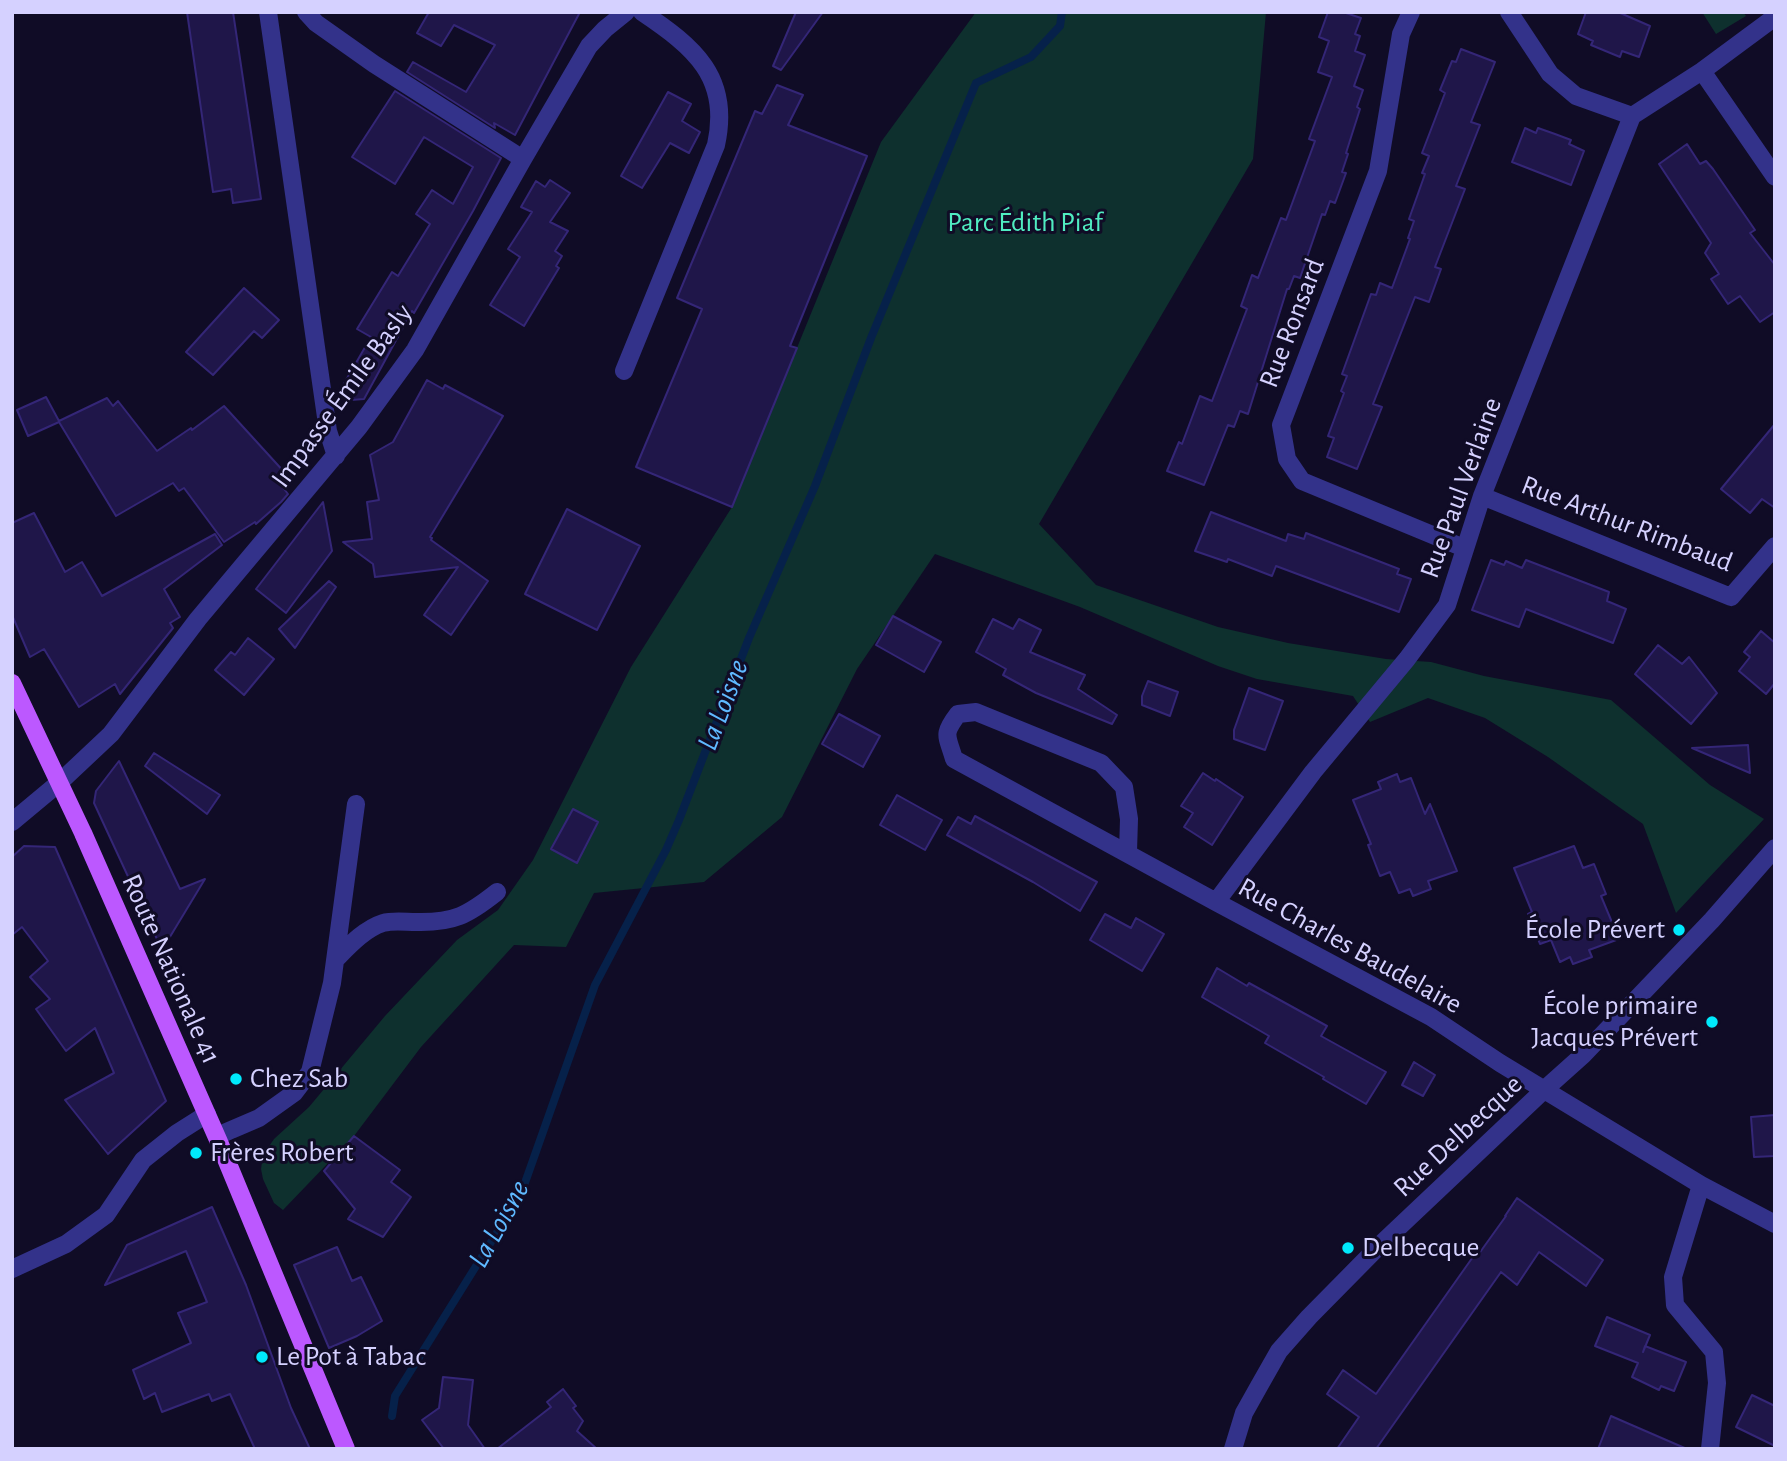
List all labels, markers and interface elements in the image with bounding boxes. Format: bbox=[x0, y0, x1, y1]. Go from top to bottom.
park label: Parc Édith Piaf bbox=[947, 206, 1103, 240]
street label: Rue Ronsard bbox=[1252, 254, 1332, 392]
street label: Impasse Émile Basly bbox=[264, 298, 420, 494]
street label: Rue Paul Verlaine bbox=[1413, 393, 1509, 583]
street label: Rue Arthur Rimbaud bbox=[1517, 468, 1737, 580]
water label: La Loisne bbox=[689, 654, 757, 756]
street label: Route Nationale 41 bbox=[114, 869, 228, 1069]
street label: Rue Charles Baudelaire bbox=[1232, 871, 1468, 1021]
place label: École Prévert bbox=[1525, 913, 1665, 947]
marker: École Prévert bbox=[1671, 922, 1687, 938]
place label: École primaire Jacques Prévert bbox=[1531, 989, 1698, 1055]
marker: École primaire Jacques Prévert bbox=[1704, 1014, 1720, 1030]
place label: Chez Sab bbox=[250, 1062, 348, 1096]
street label: Rue Delbecque bbox=[1387, 1068, 1529, 1204]
marker: Chez Sab bbox=[228, 1071, 244, 1087]
place label: Frères Robert bbox=[210, 1136, 353, 1170]
marker: Frères Robert bbox=[188, 1145, 204, 1161]
water label: La Loisne bbox=[460, 1174, 538, 1274]
place label: Delbecque bbox=[1362, 1231, 1479, 1265]
marker: Delbecque bbox=[1340, 1240, 1356, 1256]
place label: Le Pot à Tabac bbox=[276, 1340, 426, 1374]
marker: Le Pot à Tabac bbox=[254, 1349, 270, 1365]

